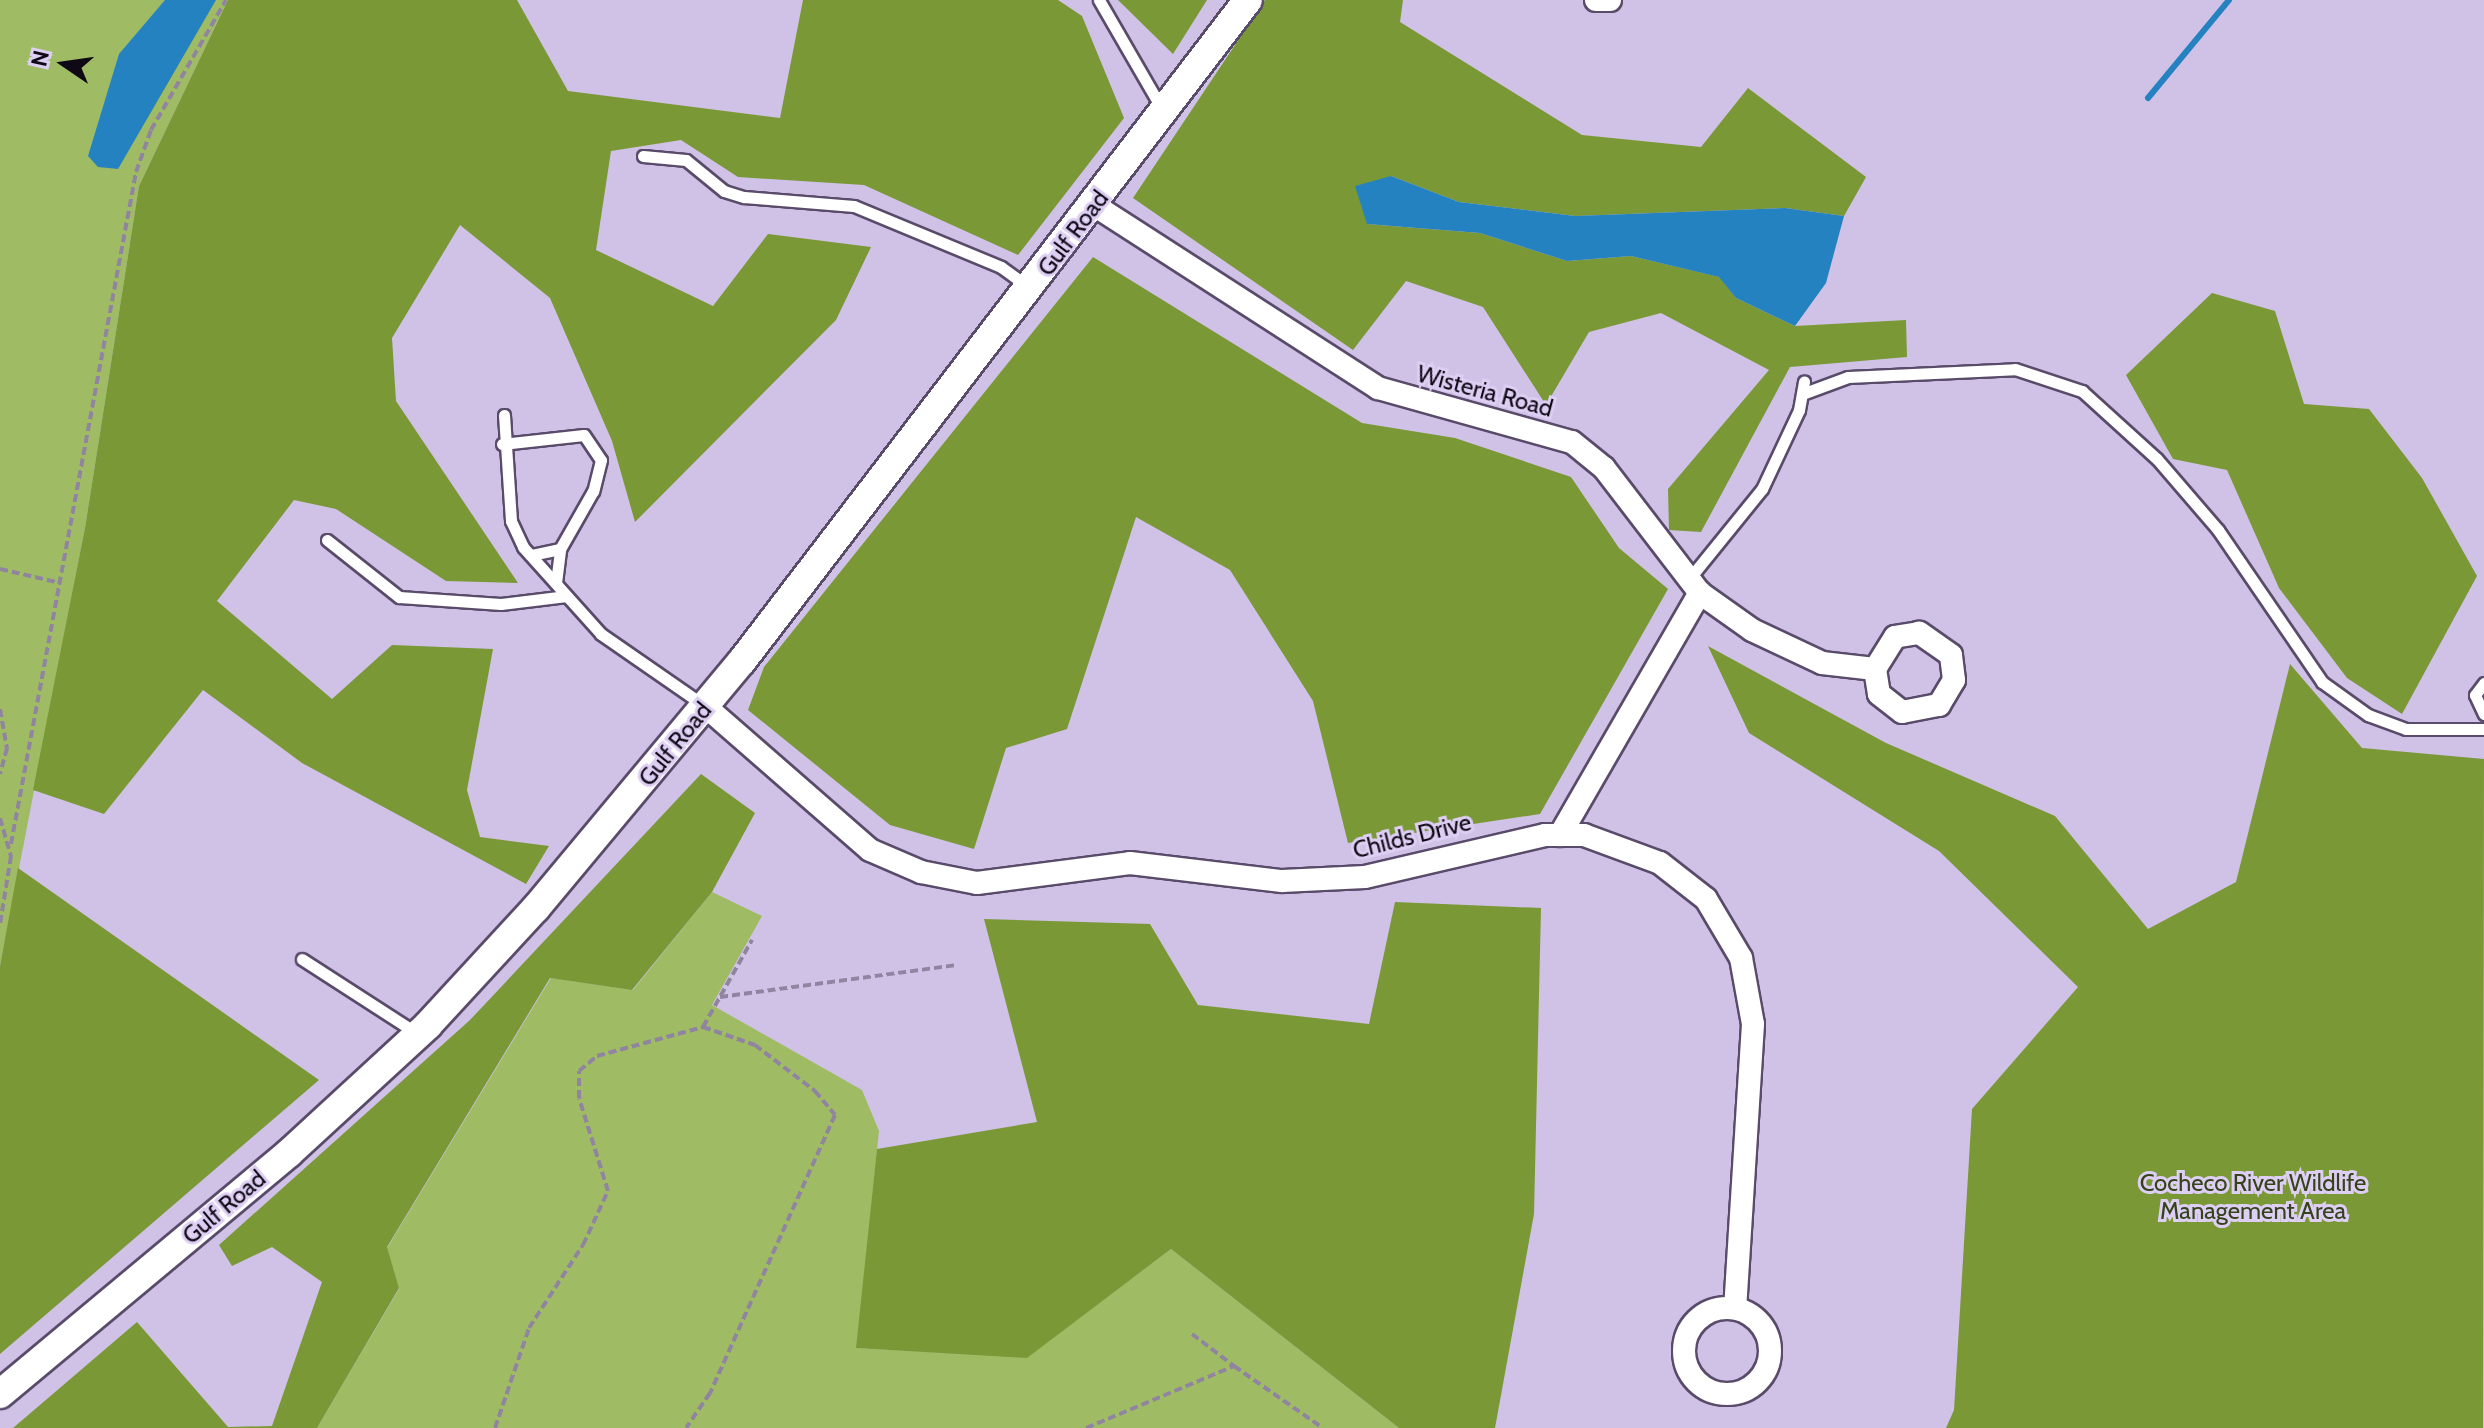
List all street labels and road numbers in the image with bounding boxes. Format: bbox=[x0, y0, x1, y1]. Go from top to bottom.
street label: Gulf Road bbox=[1032, 185, 1114, 281]
street label: Wisteria Road bbox=[1414, 359, 1556, 423]
street label: Gulf Road bbox=[632, 696, 718, 792]
street label: Childs Drive bbox=[1350, 807, 1474, 865]
street label: Gulf Road bbox=[177, 1164, 271, 1250]

